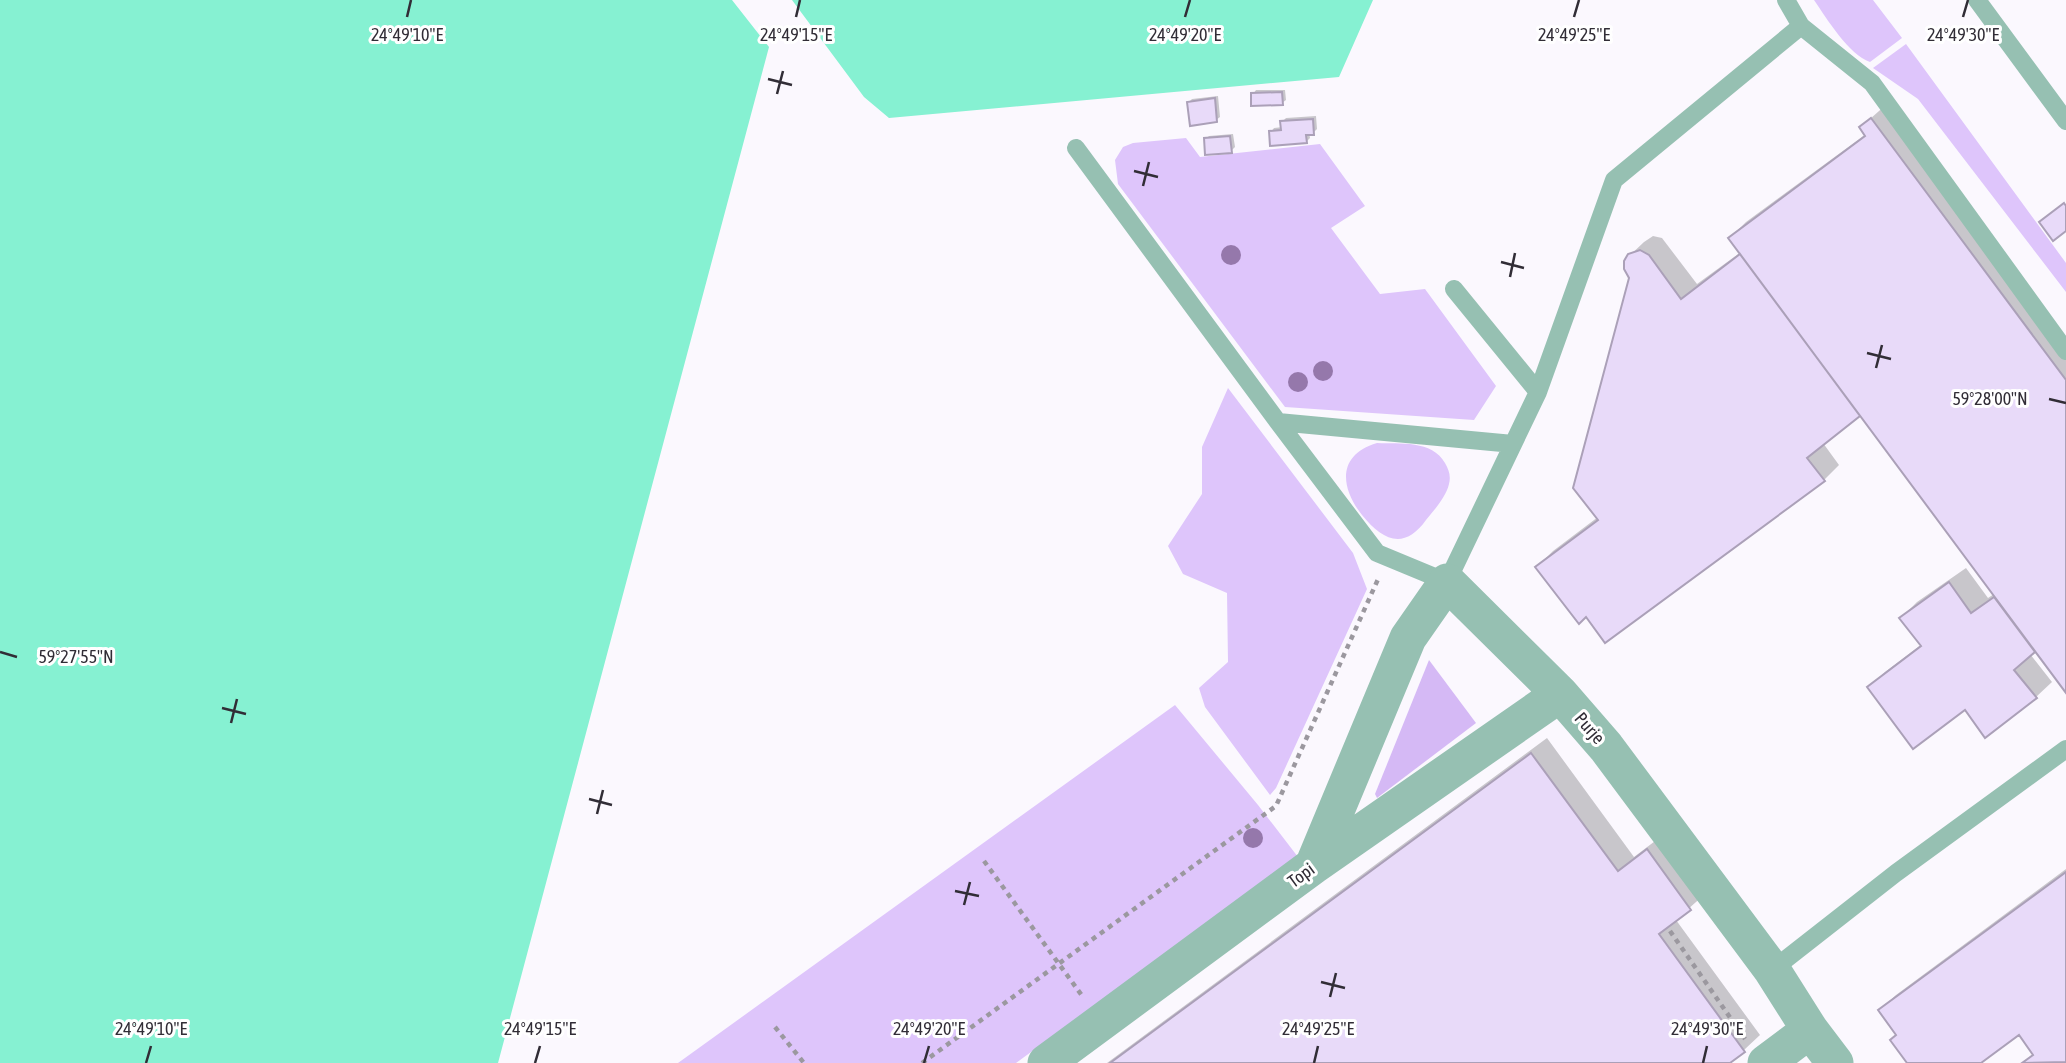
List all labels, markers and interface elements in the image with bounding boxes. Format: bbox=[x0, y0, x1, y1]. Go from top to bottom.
text: 24°49'10"E bbox=[371, 24, 443, 45]
text: 24°49'15"E bbox=[760, 24, 832, 45]
text: 24°49'20"E bbox=[1149, 24, 1221, 45]
text: 24°49'25"E bbox=[1538, 24, 1610, 45]
text: 24°49'30"E bbox=[1927, 24, 1999, 45]
text: 59°28'00"N bbox=[1952, 388, 2028, 409]
text: 59°27'55"N bbox=[38, 646, 114, 667]
street label: Purje bbox=[1571, 708, 1609, 748]
street label: Topi bbox=[1284, 858, 1318, 892]
text: 24°49'10"E bbox=[115, 1018, 187, 1039]
text: 24°49'15"E bbox=[504, 1018, 576, 1039]
text: 24°49'20"E bbox=[893, 1018, 965, 1039]
text: 24°49'25"E bbox=[1282, 1018, 1354, 1039]
text: 24°49'30"E bbox=[1671, 1018, 1743, 1039]

